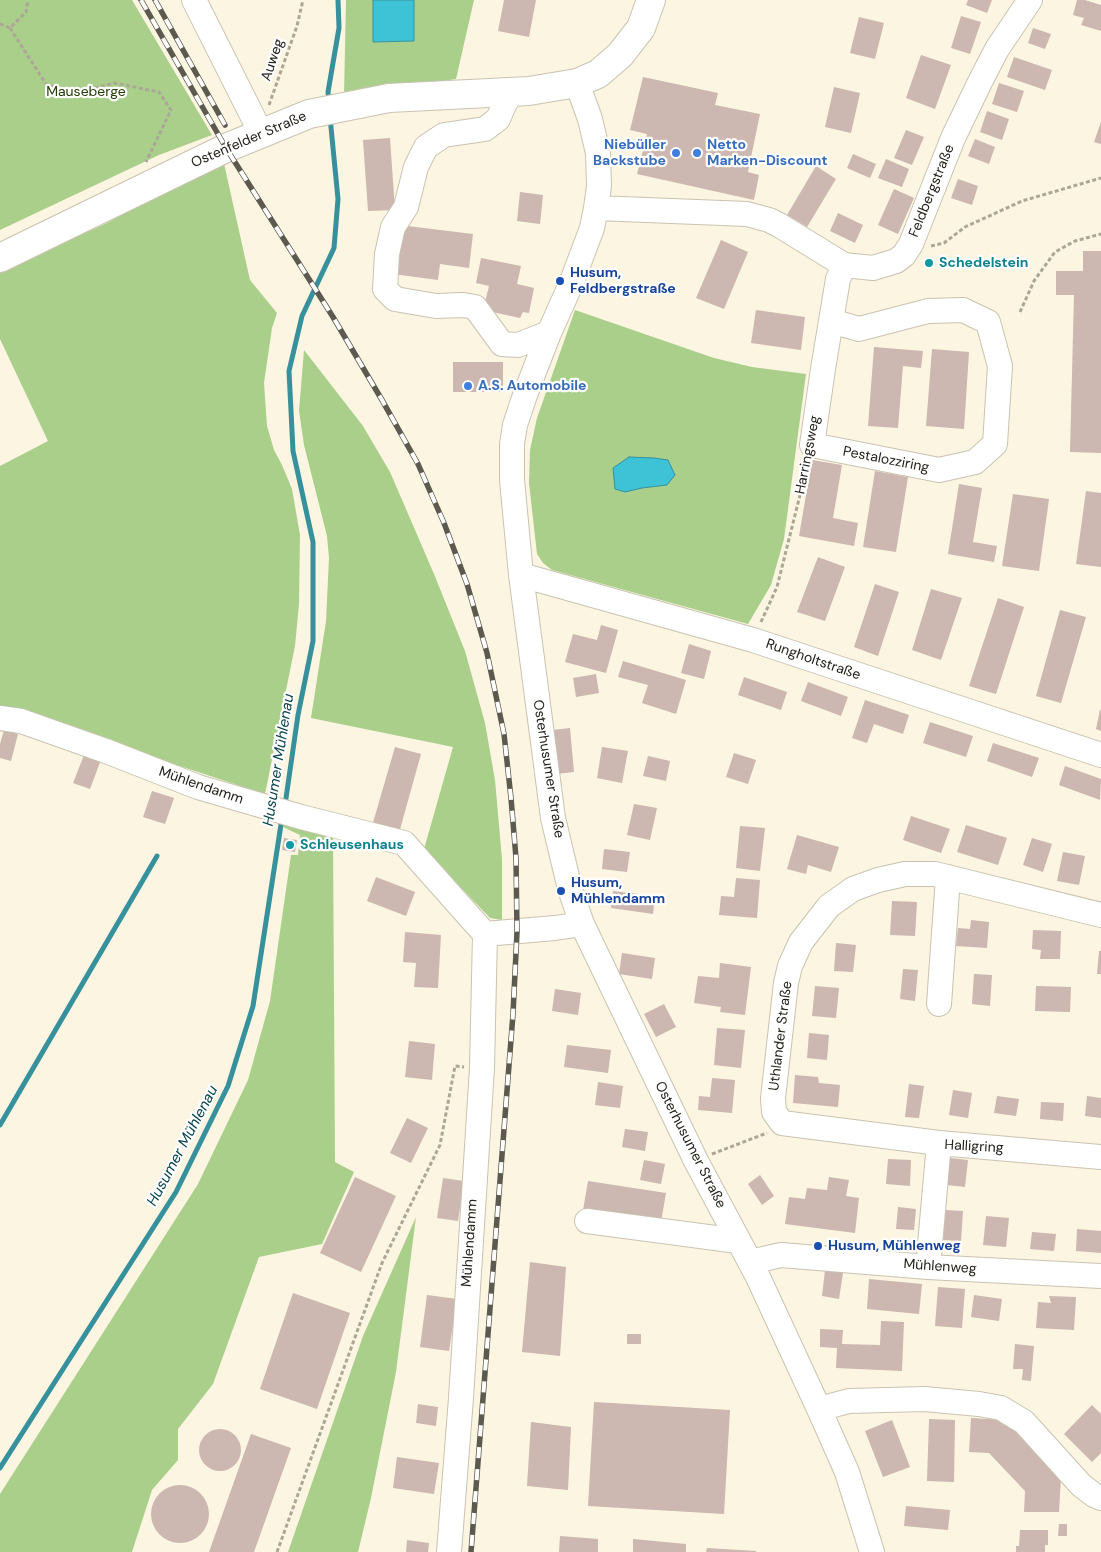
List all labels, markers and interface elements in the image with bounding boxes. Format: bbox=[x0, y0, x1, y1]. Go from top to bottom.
street label: Auweg bbox=[258, 37, 288, 83]
park label: Mauseberge bbox=[46, 84, 126, 100]
street label: Ostenfelder Straße bbox=[189, 108, 309, 172]
place label: Niebüller Backstube bbox=[593, 137, 666, 170]
place label: Netto Marken-Discount bbox=[707, 137, 828, 170]
street label: Feldbergstraße bbox=[906, 142, 958, 240]
marker: Niebüller Backstube bbox=[670, 147, 682, 159]
marker: Netto Marken-Discount bbox=[691, 147, 703, 159]
place label: Schedelstein bbox=[939, 255, 1028, 271]
marker: Schedelstein bbox=[923, 257, 935, 269]
place label: Husum, Feldbergstraße bbox=[570, 265, 676, 298]
marker: Husum, Feldbergstraße bbox=[554, 275, 566, 287]
place label: A.S. Automobile bbox=[478, 378, 586, 394]
marker: A.S. Automobile bbox=[462, 380, 474, 392]
street label: Harringsweg bbox=[792, 414, 824, 496]
street label: Pestalozziring bbox=[841, 443, 931, 477]
street label: Rungholtstraße bbox=[763, 636, 863, 684]
water label: Husumer Mühlenau bbox=[260, 692, 298, 828]
street label: Osterhusumer Straße bbox=[529, 699, 567, 839]
street label: Mühlendamm bbox=[157, 764, 245, 808]
place label: Schleusenhaus bbox=[300, 837, 404, 853]
marker: Schleusenhaus bbox=[284, 839, 296, 851]
place label: Husum, Mühlendamm bbox=[571, 875, 665, 908]
marker: Husum, Mühlendamm bbox=[555, 885, 567, 897]
street label: Uthlander Straße bbox=[766, 980, 796, 1092]
street label: Osterhusumer Straße bbox=[651, 1079, 729, 1211]
water label: Husumer Mühlenau bbox=[144, 1083, 222, 1209]
street label: Halligring bbox=[944, 1137, 1004, 1157]
street label: Mühlendamm bbox=[459, 1198, 481, 1288]
place label: Husum, Mühlenweg bbox=[828, 1238, 961, 1254]
marker: Husum, Mühlenweg bbox=[812, 1240, 824, 1252]
street label: Mühlenweg bbox=[903, 1256, 977, 1278]

